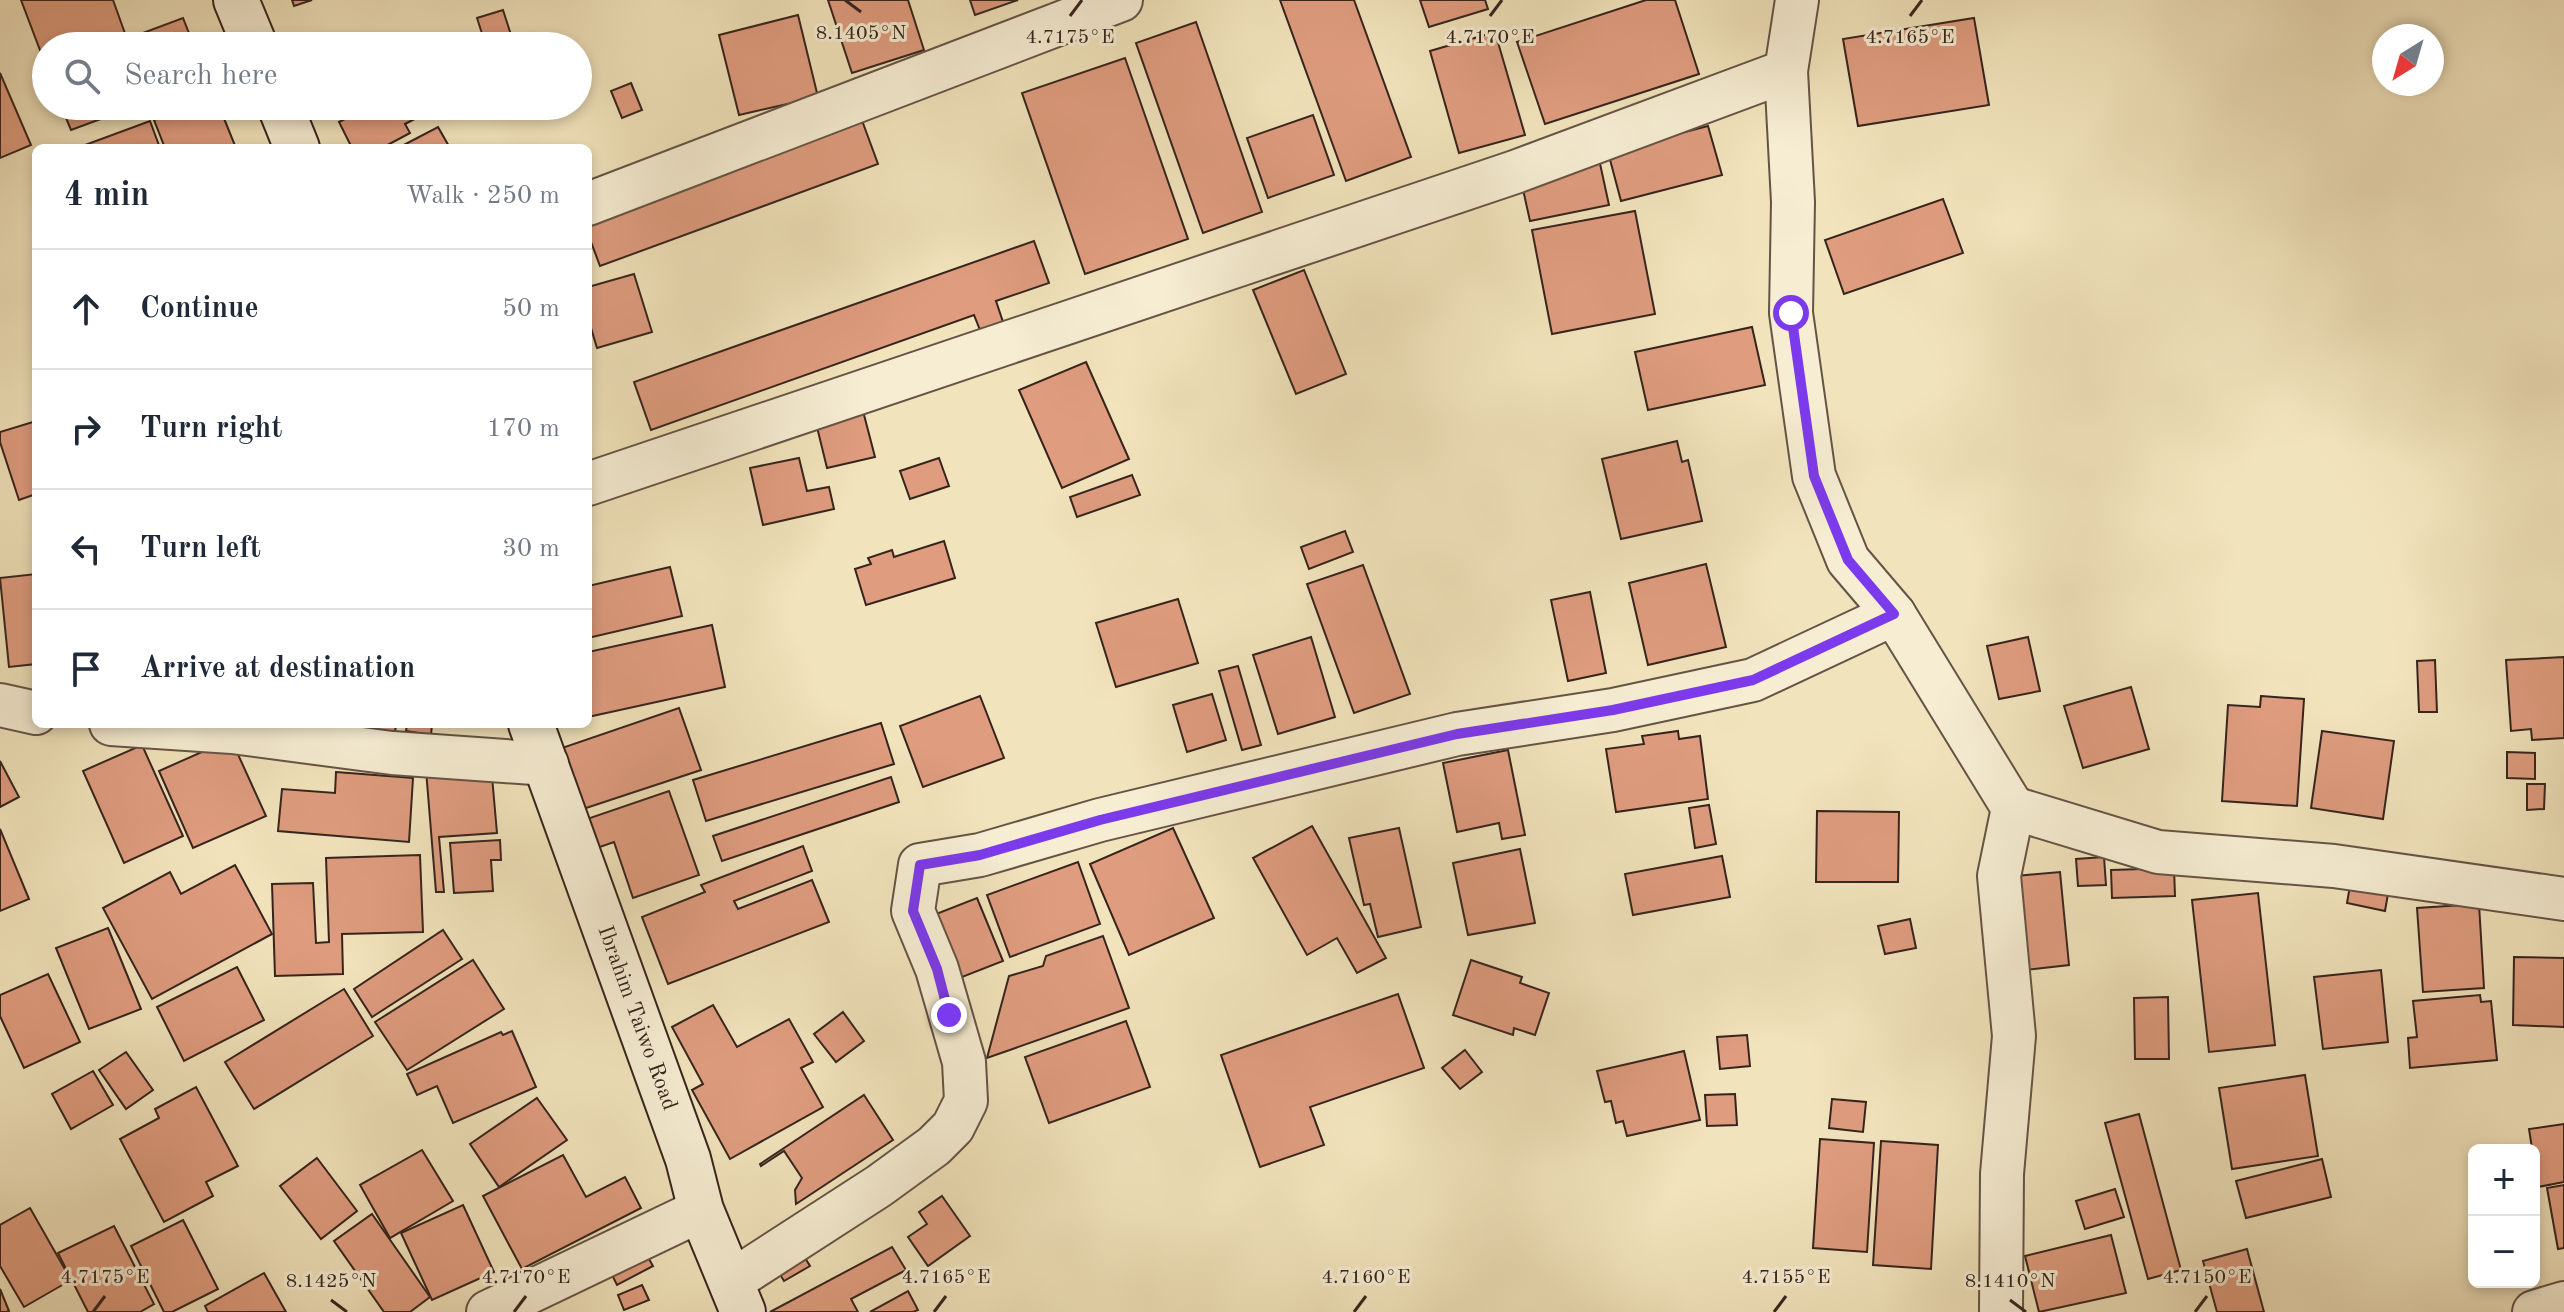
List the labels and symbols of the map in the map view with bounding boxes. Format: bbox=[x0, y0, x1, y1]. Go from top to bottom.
text: 8.1405°N bbox=[816, 24, 906, 44]
north arrow bbox=[2372, 24, 2444, 96]
text: 4.7175°E bbox=[1026, 28, 1115, 48]
text: 4.7170°E bbox=[1446, 28, 1535, 48]
text: 4.7165°E bbox=[1866, 28, 1955, 48]
route start bbox=[1773, 295, 1809, 331]
street label: Ibrahim Taiwo Road bbox=[593, 923, 681, 1113]
route end bbox=[931, 997, 967, 1033]
text: 4.7175°E bbox=[61, 1268, 150, 1288]
text: 4.7170°E bbox=[482, 1268, 571, 1288]
text: 4.7165°E bbox=[902, 1268, 991, 1288]
text: 4.7160°E bbox=[1322, 1268, 1411, 1288]
text: 4.7155°E bbox=[1742, 1268, 1831, 1288]
text: 4.7150°E bbox=[2163, 1268, 2252, 1288]
text: 8.1425°N bbox=[286, 1272, 376, 1292]
text: 8.1410°N bbox=[1965, 1272, 2055, 1292]

